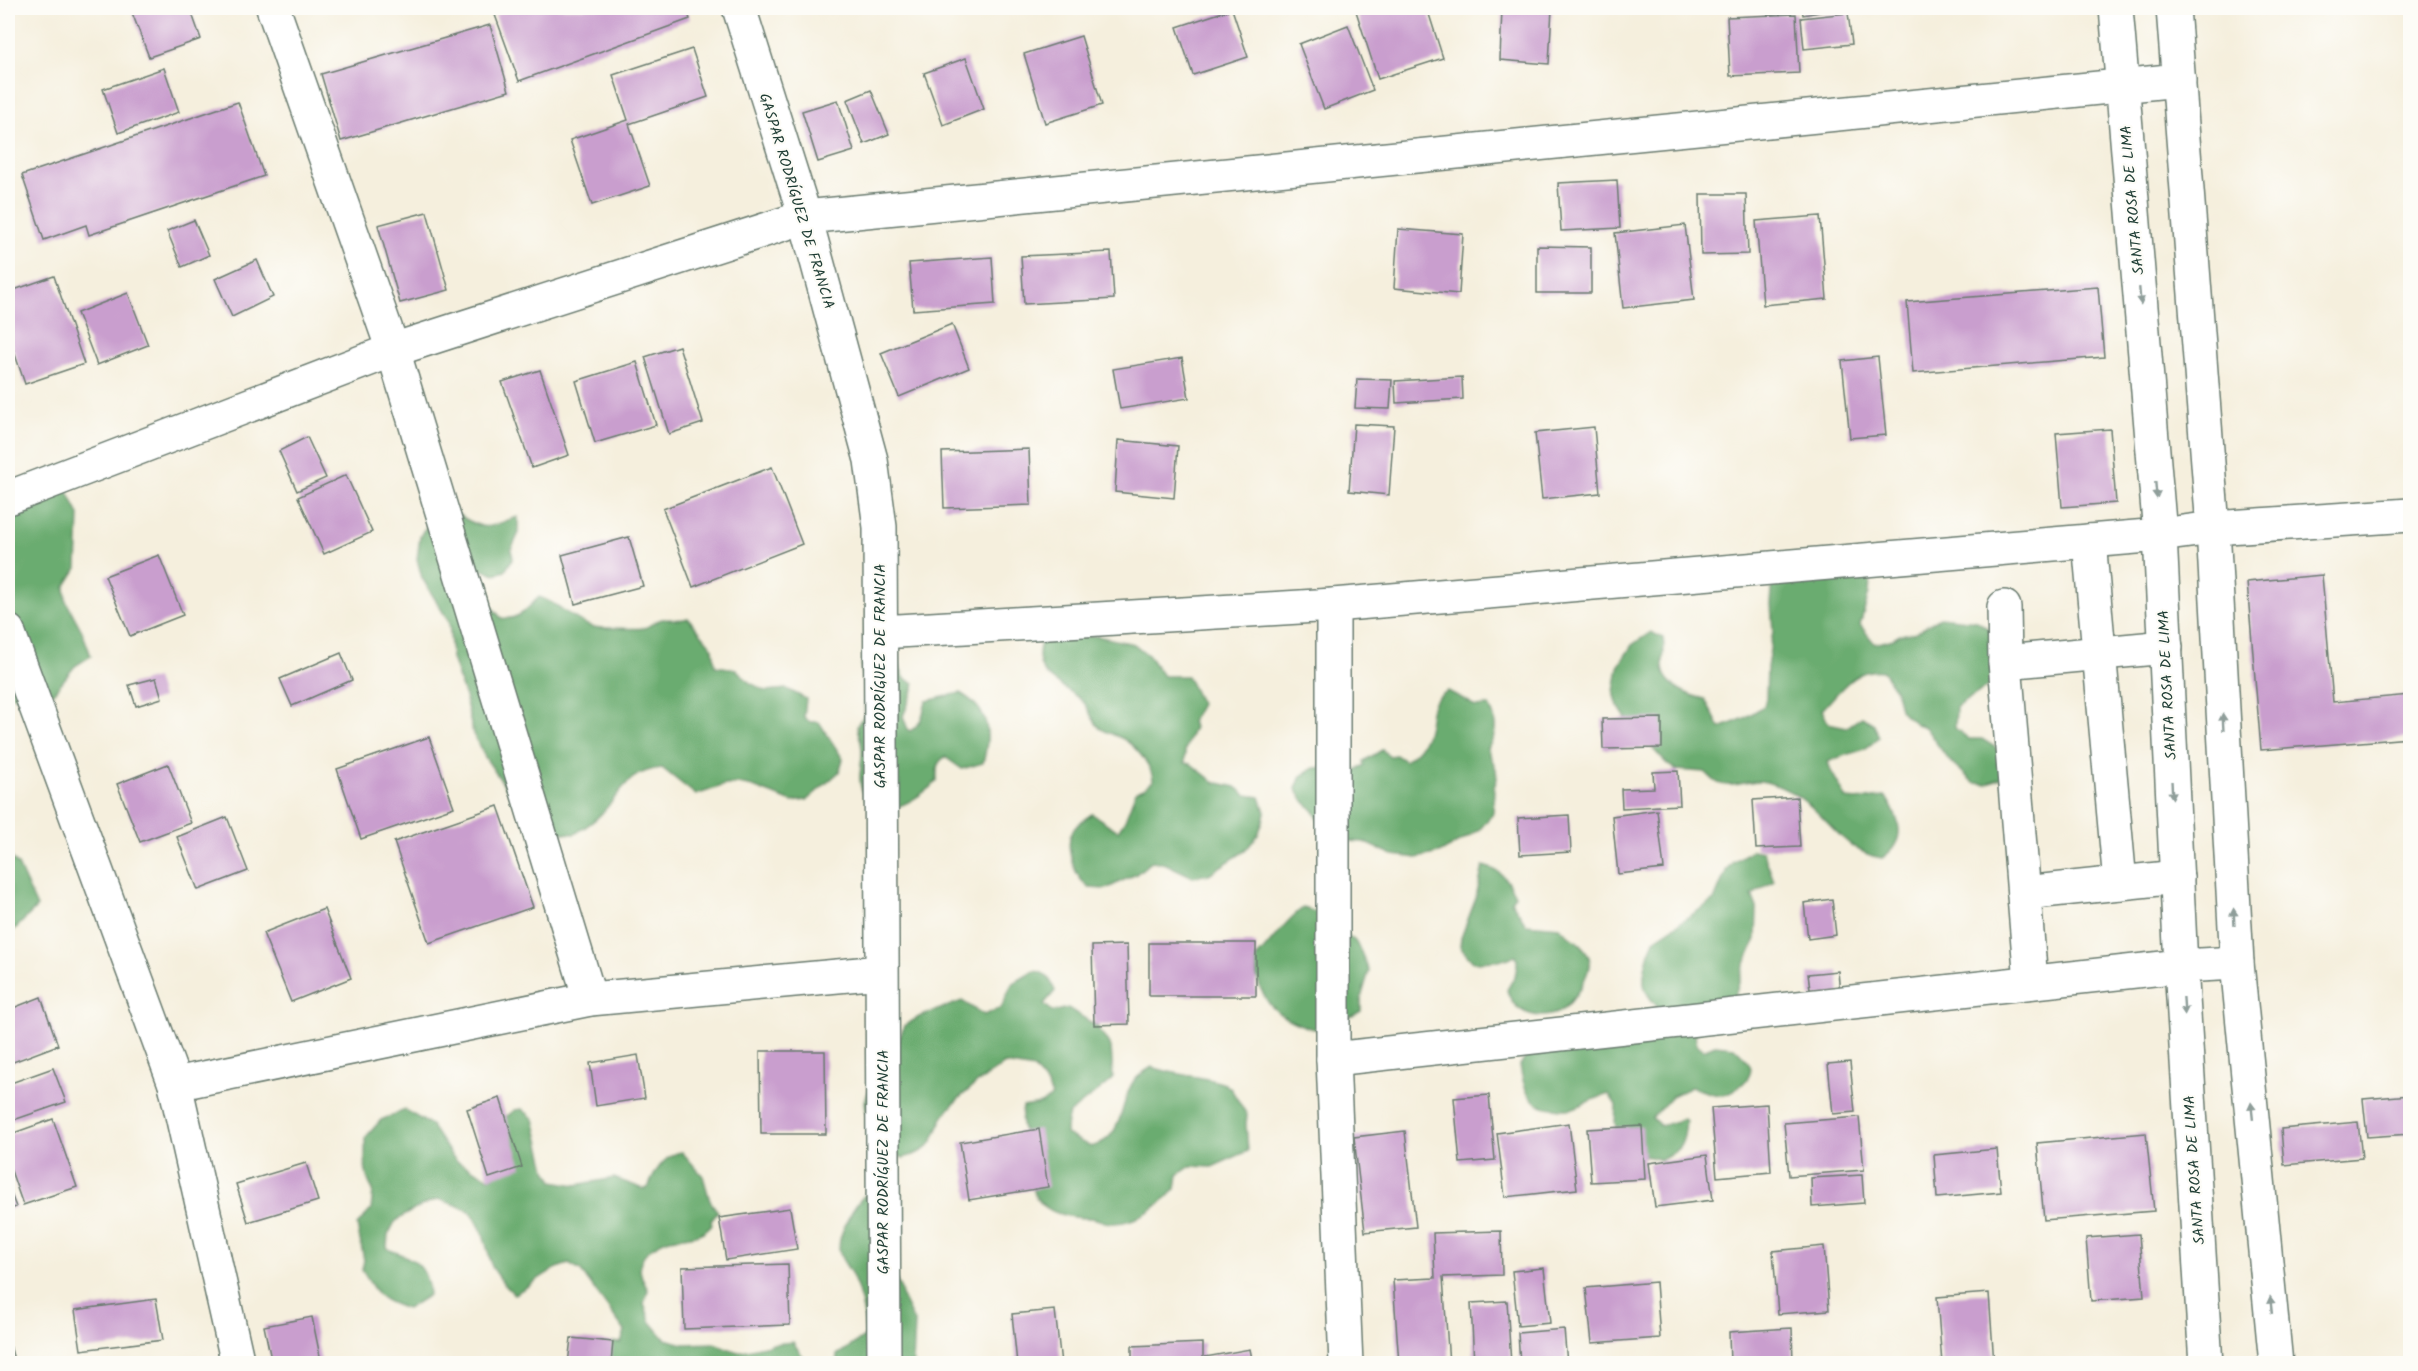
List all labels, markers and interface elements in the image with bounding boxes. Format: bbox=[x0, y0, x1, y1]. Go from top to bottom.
street label: GASPAR RODRÍGUEZ DE FRANCIA bbox=[752, 90, 840, 312]
street label: SANTA ROSA DE LIMA bbox=[2115, 124, 2151, 276]
one-way arrow bbox=[2135, 287, 2145, 306]
one-way arrow bbox=[2151, 481, 2161, 500]
street label: GASPAR RODRÍGUEZ DE FRANCIA bbox=[869, 564, 893, 788]
street label: SANTA ROSA DE LIMA bbox=[2152, 610, 2184, 760]
one-way arrow bbox=[2219, 713, 2228, 732]
one-way arrow bbox=[2168, 780, 2177, 799]
one-way arrow bbox=[2230, 908, 2239, 927]
one-way arrow bbox=[2179, 996, 2188, 1015]
street label: GASPAR RODRÍGUEZ DE FRANCIA bbox=[872, 1050, 896, 1274]
street label: SANTA ROSA DE LIMA bbox=[2178, 1094, 2212, 1245]
one-way arrow bbox=[2247, 1102, 2256, 1121]
one-way arrow bbox=[2266, 1296, 2276, 1315]

